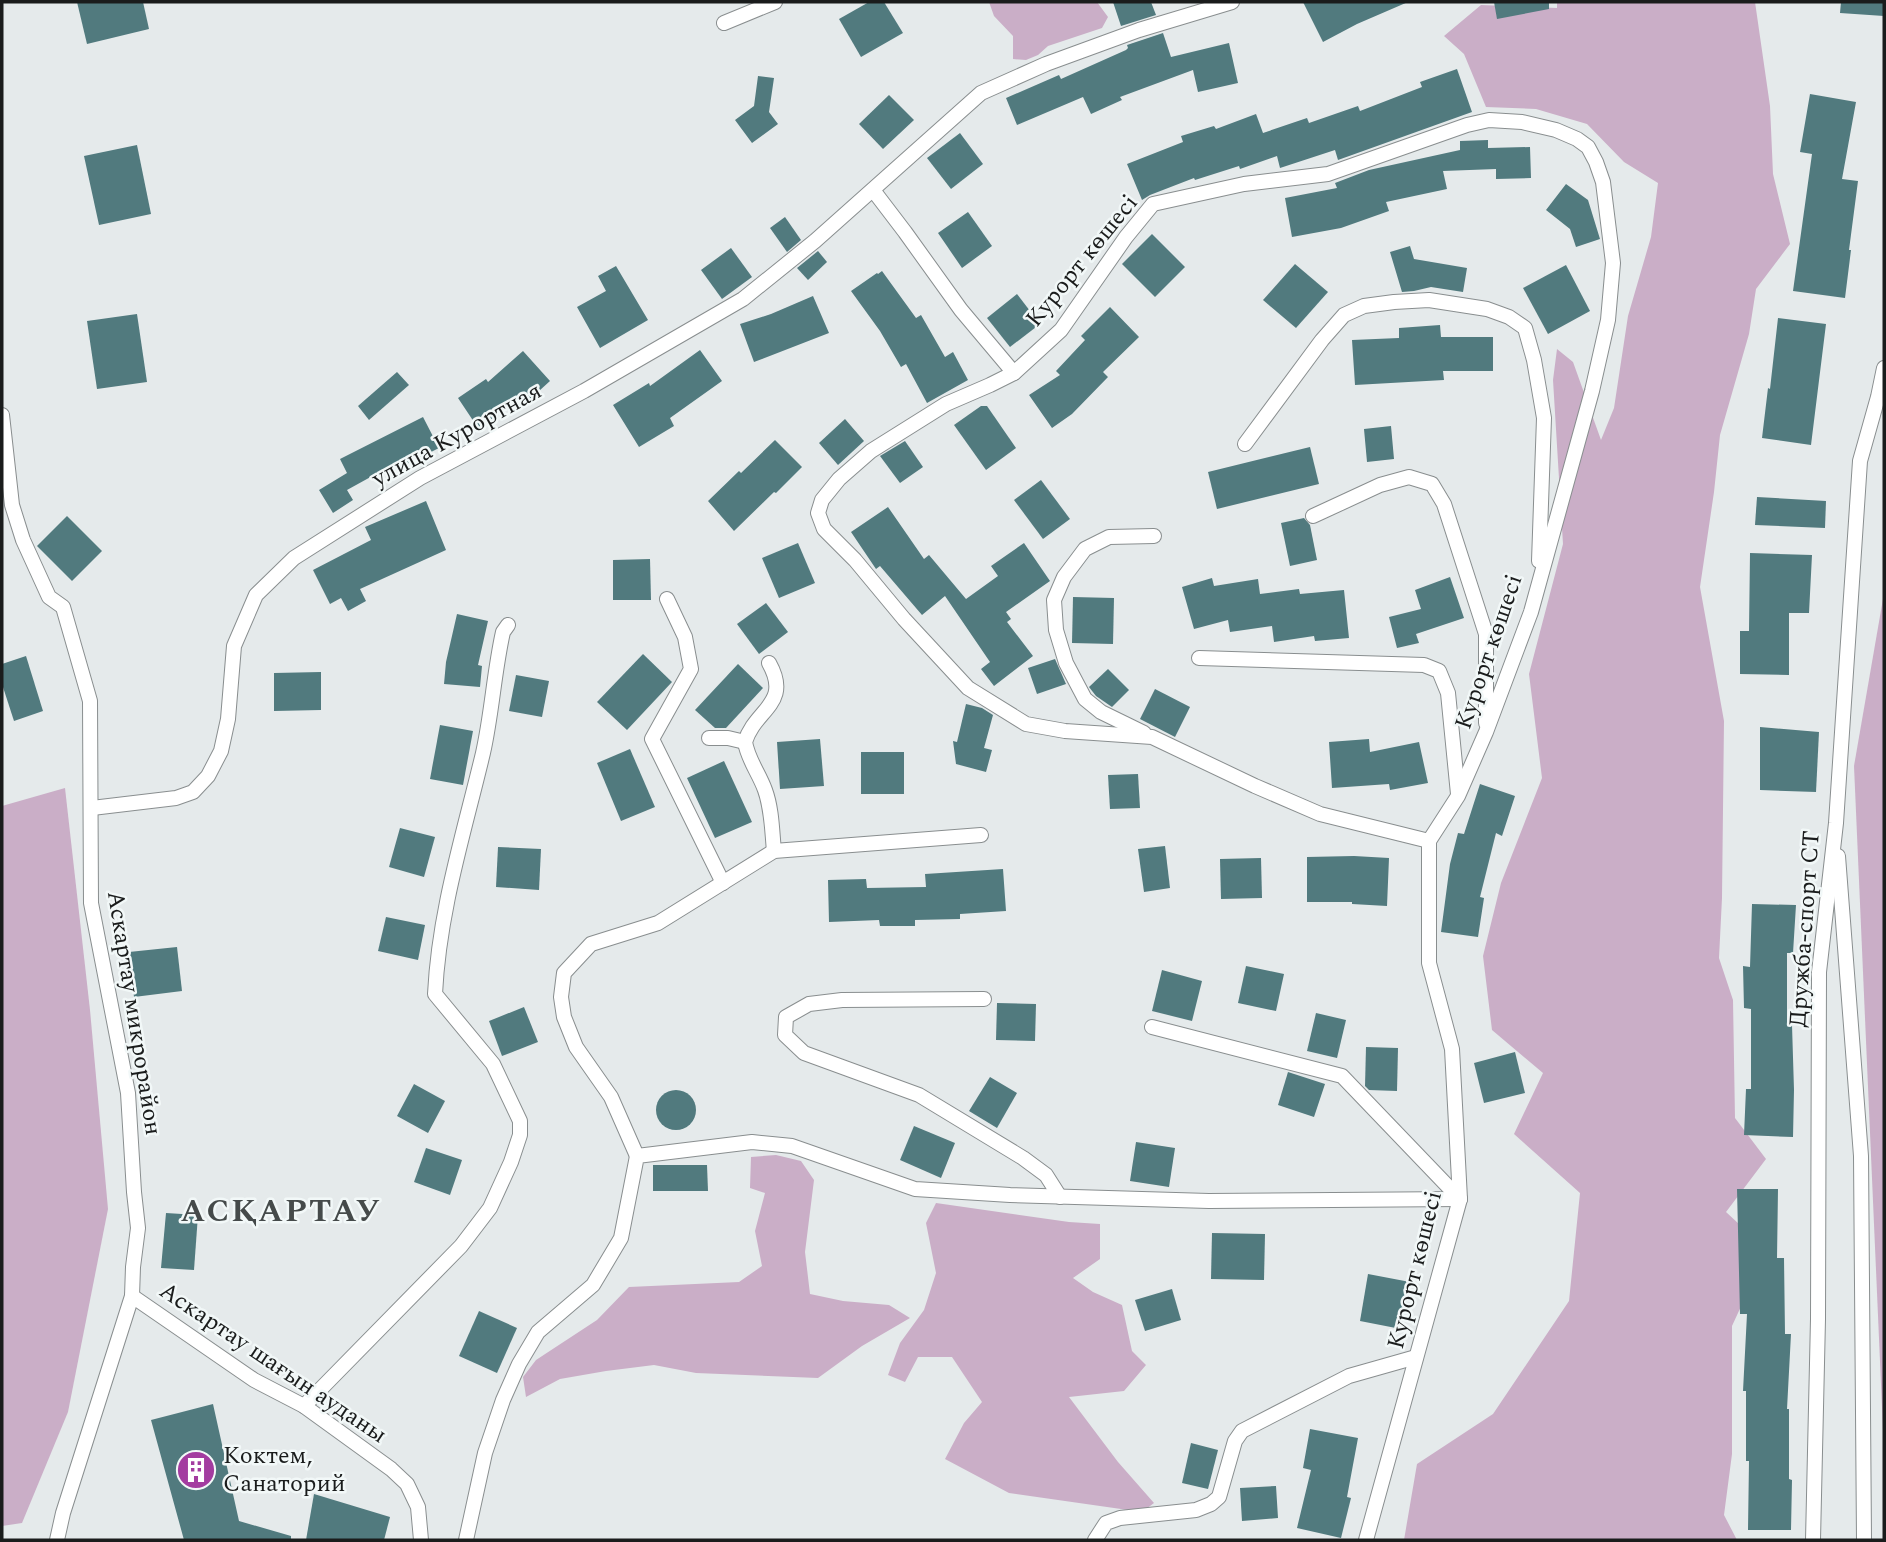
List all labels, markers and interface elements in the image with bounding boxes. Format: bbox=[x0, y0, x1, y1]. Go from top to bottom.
street label: Курорт көшесі bbox=[1017, 187, 1147, 335]
street label: улица Курортная bbox=[364, 373, 549, 497]
street label: Курорт көшесі bbox=[1446, 570, 1532, 734]
street label: Дружба-спорт СТ bbox=[1780, 829, 1830, 1029]
street label: Аскартау микрорайон bbox=[97, 888, 171, 1138]
district label: АСҚАРТАУ bbox=[181, 1187, 381, 1236]
street label: Курорт көшесі bbox=[1378, 1187, 1452, 1353]
street label: Аскартау шағын ауданы bbox=[152, 1273, 394, 1453]
place label: Коктем, Санаторий bbox=[223, 1438, 345, 1502]
building icon: Коктем, Санаторий bbox=[175, 1449, 217, 1491]

